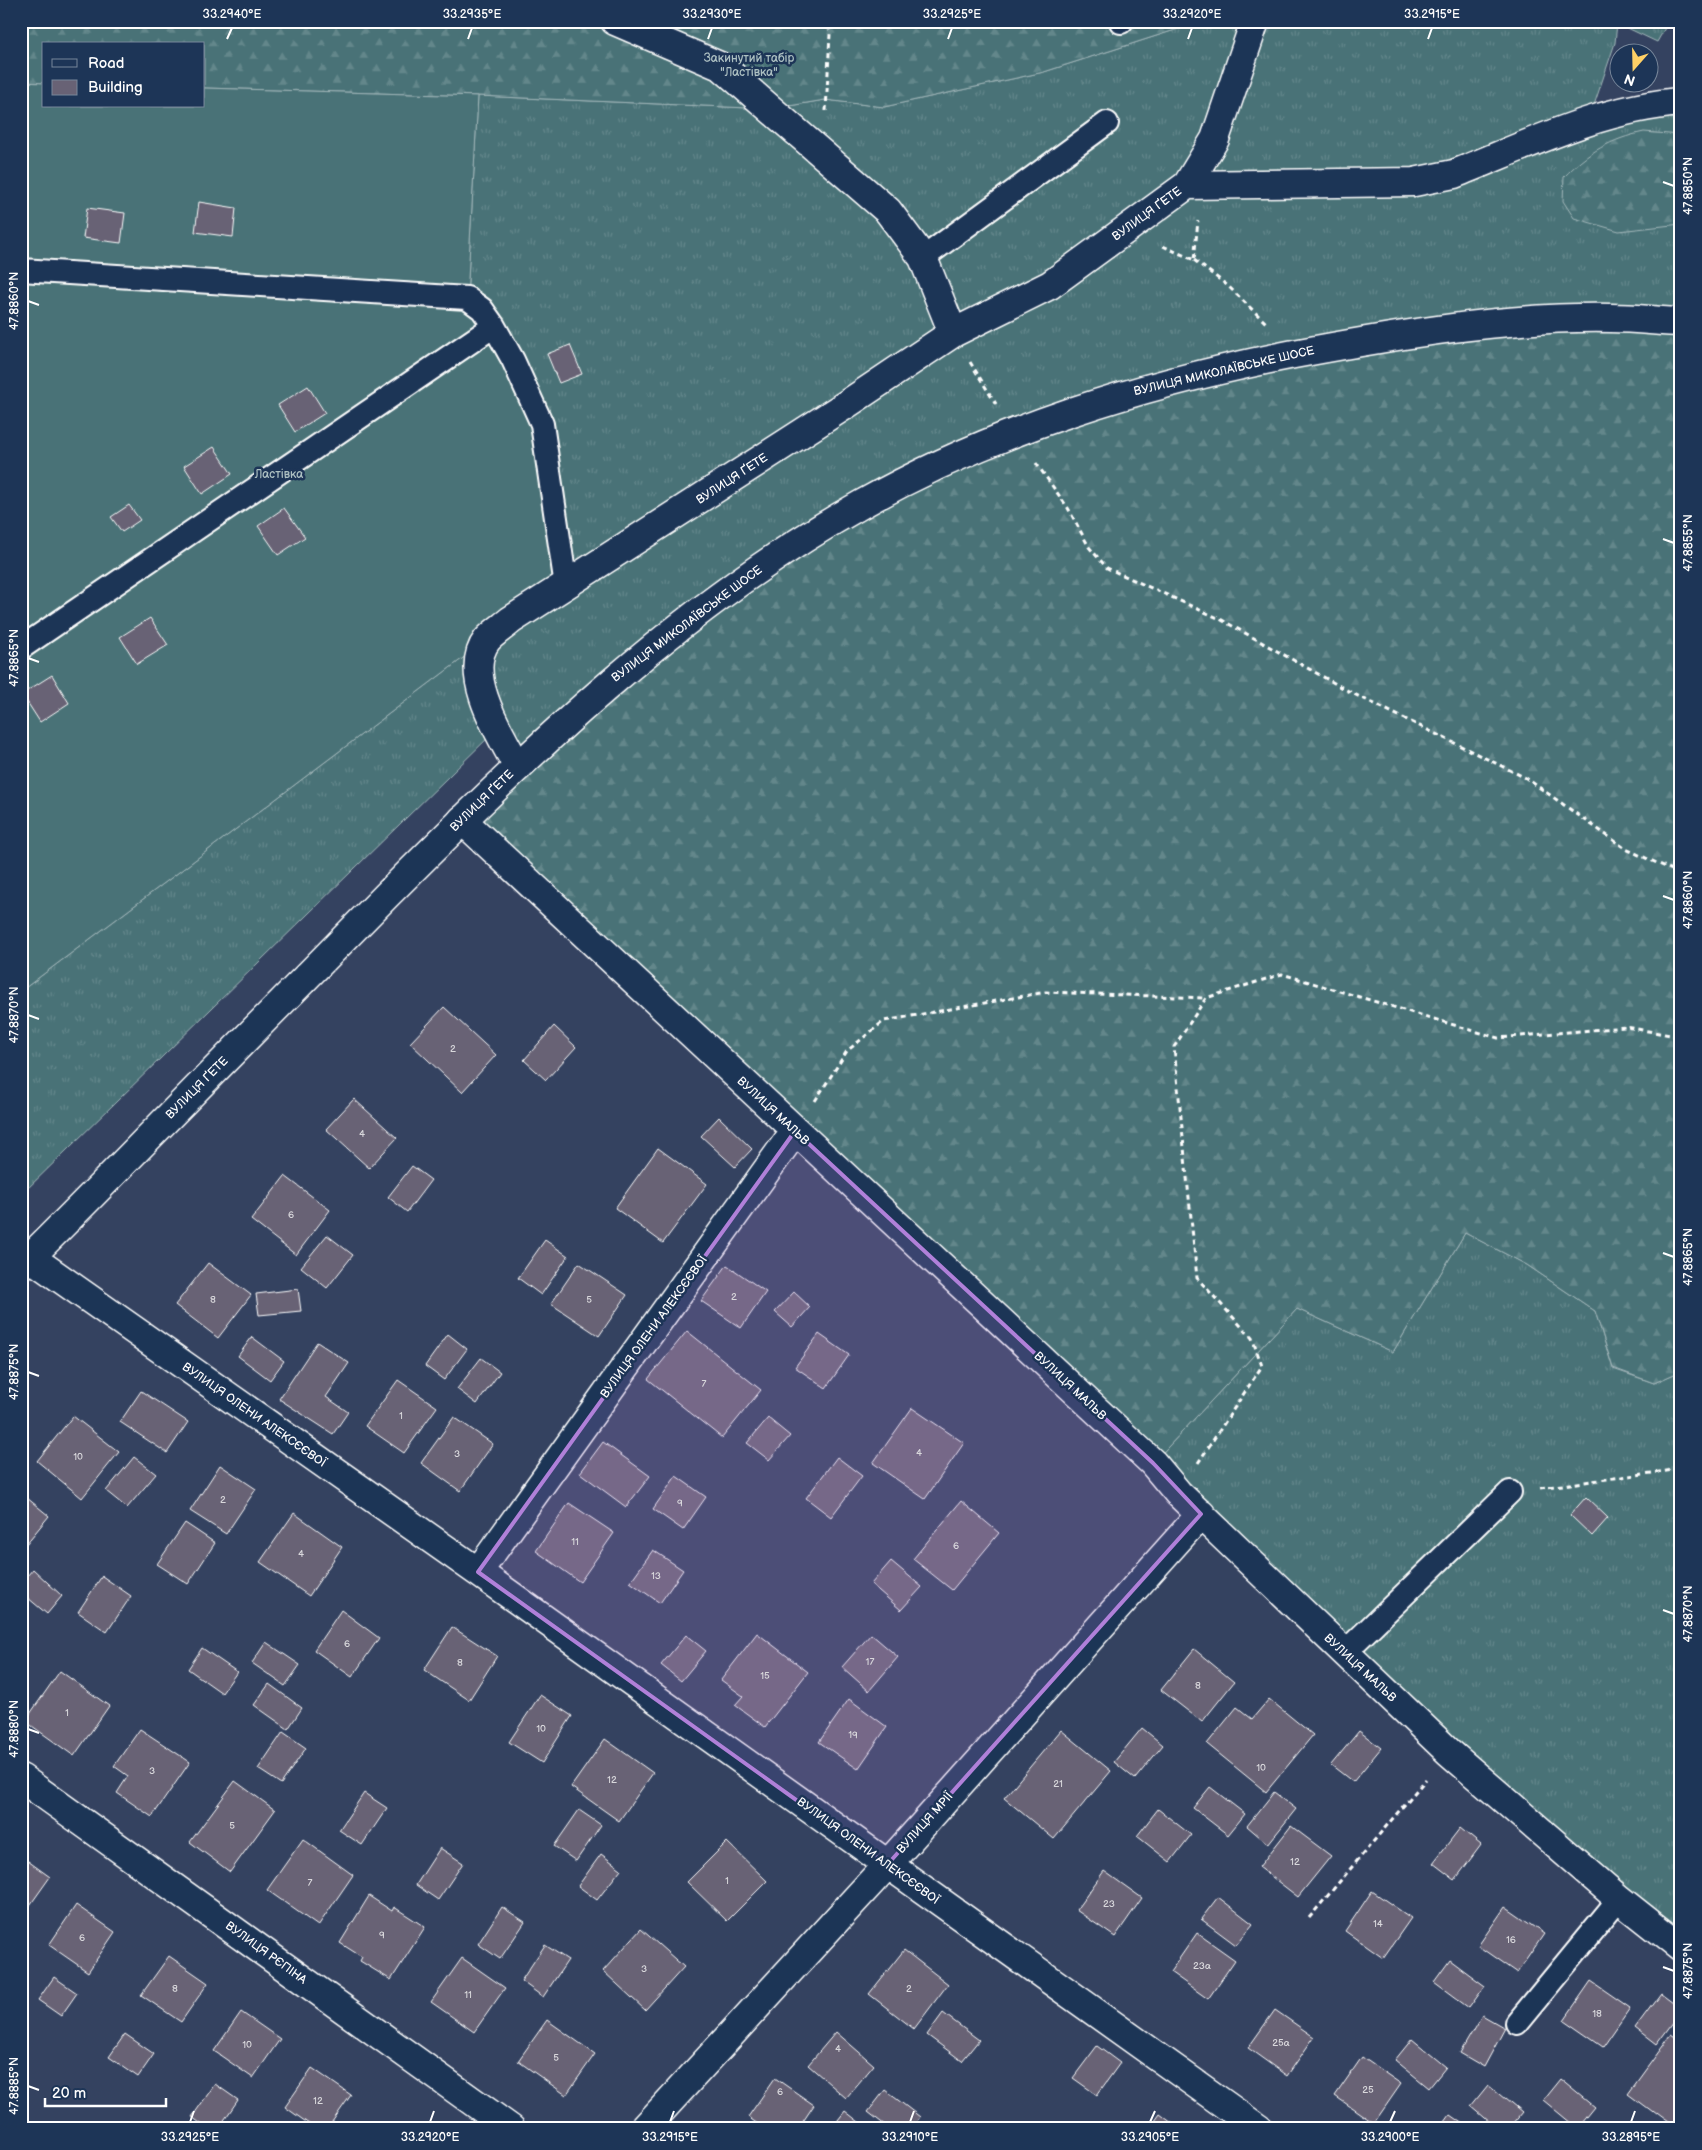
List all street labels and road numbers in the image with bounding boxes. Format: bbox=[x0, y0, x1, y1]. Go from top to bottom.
street label: ВУЛИЦЯ ҐЕТЕ bbox=[1109, 184, 1185, 244]
street label: ВУЛИЦЯ МИКОЛАЇВСЬКЕ ШОСЕ bbox=[1132, 342, 1316, 399]
street label: ВУЛИЦЯ ҐЕТЕ bbox=[693, 450, 771, 508]
street label: ВУЛИЦЯ МИКОЛАЇВСЬКЕ ШОСЕ bbox=[608, 562, 765, 686]
street label: ВУЛИЦЯ ҐЕТЕ bbox=[447, 767, 517, 835]
street label: ВУЛИЦЯ ҐЕТЕ bbox=[163, 1053, 232, 1122]
street label: ВУЛИЦЯ МАЛЬВ bbox=[734, 1074, 813, 1149]
street label: ВУЛИЦЯ ОЛЕНИ АЛЕКСЄЄВОЇ bbox=[596, 1252, 711, 1401]
street label: ВУЛИЦЯ МАЛЬВ bbox=[1031, 1349, 1110, 1424]
street label: ВУЛИЦЯ ОЛЕНИ АЛЕКСЄЄВОЇ bbox=[179, 1359, 330, 1471]
street label: ВУЛИЦЯ МАЛЬВ bbox=[1321, 1631, 1400, 1706]
street label: ВУЛИЦЯ МРІЇ bbox=[893, 1788, 957, 1857]
street label: ВУЛИЦЯ ОЛЕНИ АЛЕКСЄЄВОЇ bbox=[794, 1793, 943, 1908]
street label: ВУЛИЦЯ РЄПІНА bbox=[222, 1918, 310, 1988]

